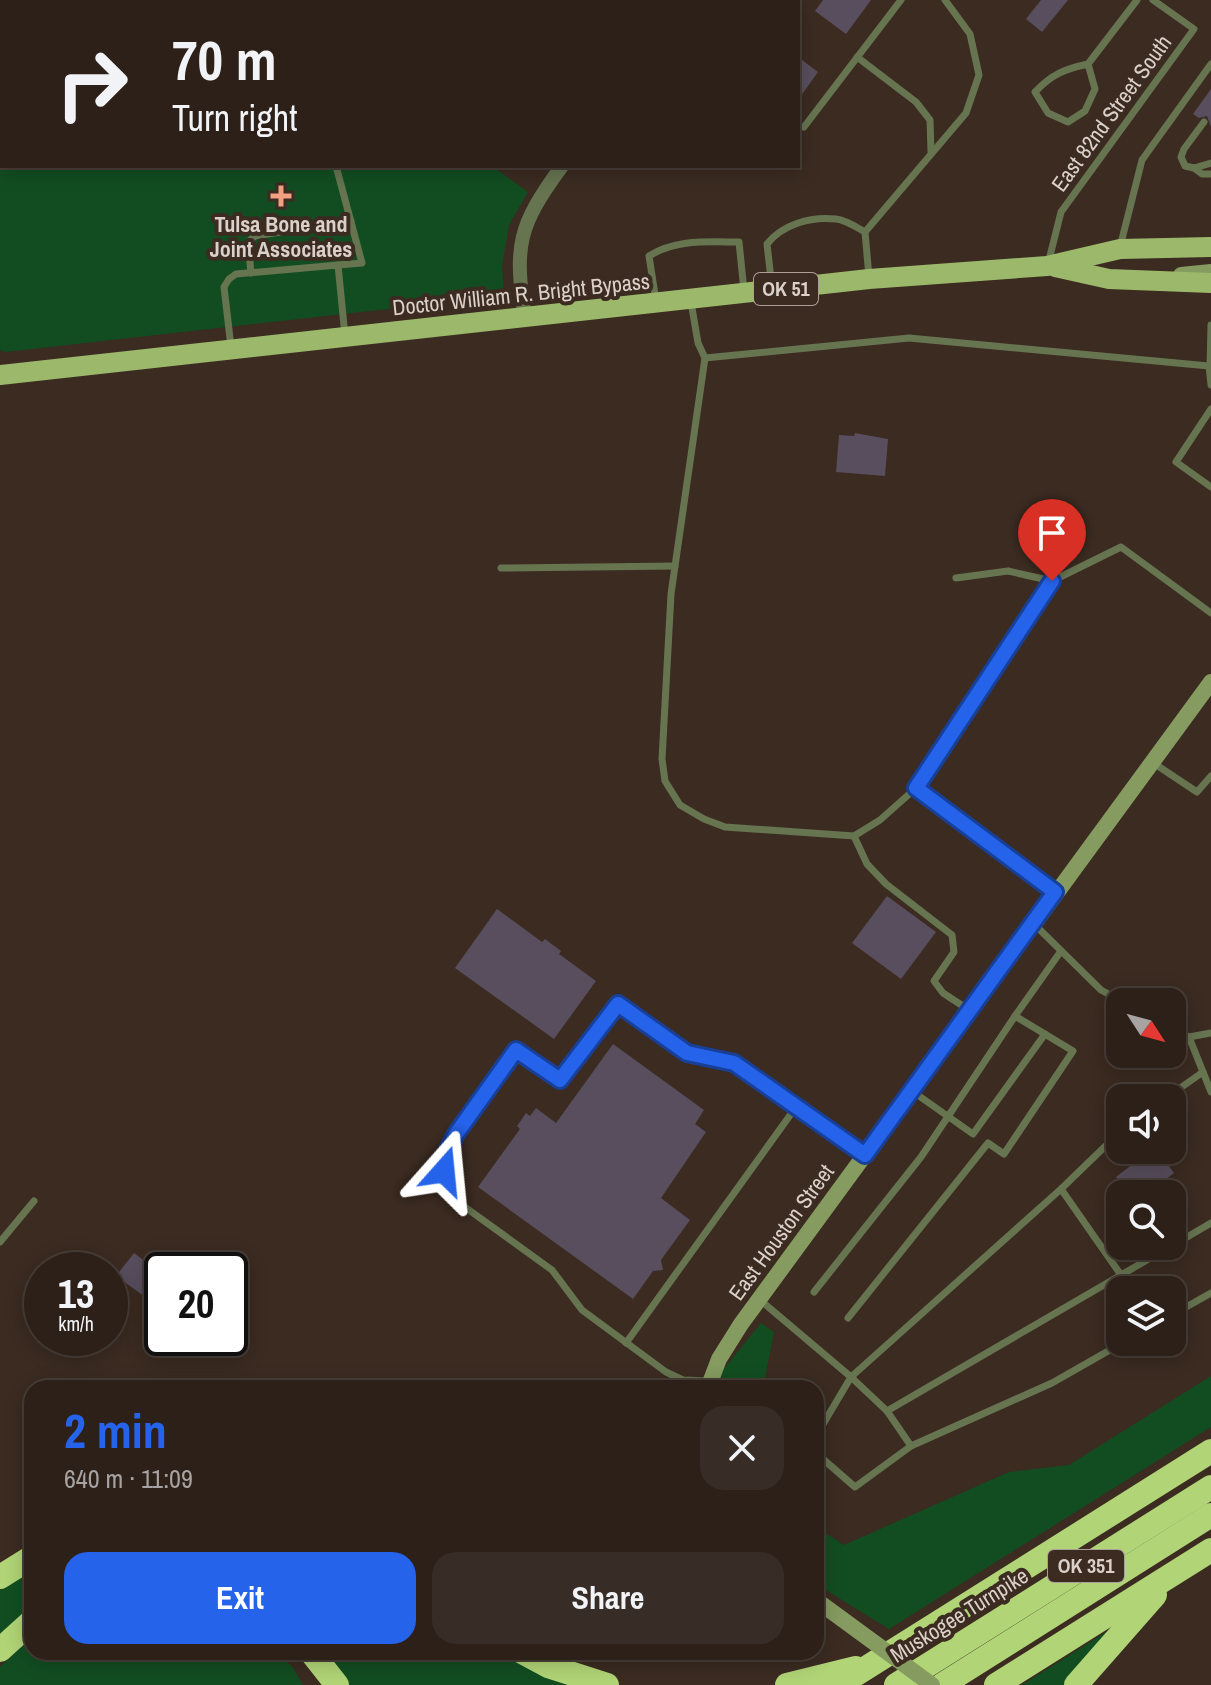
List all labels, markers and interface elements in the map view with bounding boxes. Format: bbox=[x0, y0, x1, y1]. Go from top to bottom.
text: 70 m bbox=[172, 22, 277, 97]
street label: East 82nd Street South bbox=[1044, 29, 1178, 197]
icon: right bbox=[40, 32, 144, 136]
text: Turn right bbox=[172, 94, 297, 142]
marker: Tulsa Bone and Joint Associates bbox=[270, 185, 292, 207]
place label: Tulsa Bone and Joint Associates bbox=[210, 209, 352, 264]
street label: Doctor William R. Bright Bypass bbox=[391, 266, 651, 322]
road number: OK 51 bbox=[754, 273, 818, 305]
pin bbox=[1018, 499, 1086, 581]
icon: arrive bbox=[1030, 511, 1074, 555]
north arrow bbox=[1106, 988, 1186, 1068]
map controls bbox=[1106, 988, 1186, 1356]
button: sound bbox=[1106, 1084, 1186, 1164]
position arrow bbox=[402, 1129, 486, 1213]
street label: East Houston Street bbox=[721, 1158, 841, 1306]
button: search bbox=[1106, 1180, 1186, 1260]
speed limit sign: 20 bbox=[144, 1252, 248, 1356]
text: 13 bbox=[58, 1267, 94, 1320]
button: layers bbox=[1106, 1276, 1186, 1356]
text: km/h bbox=[58, 1310, 94, 1337]
text: 2 min bbox=[64, 1398, 167, 1463]
button: close bbox=[700, 1406, 784, 1490]
text: 640 m · 11:09 bbox=[64, 1461, 193, 1496]
road number: OK 351 bbox=[1048, 1550, 1124, 1582]
button: Exit bbox=[64, 1552, 416, 1644]
button: Share bbox=[432, 1552, 784, 1644]
street label: Muskogee Turnpike bbox=[884, 1561, 1034, 1669]

